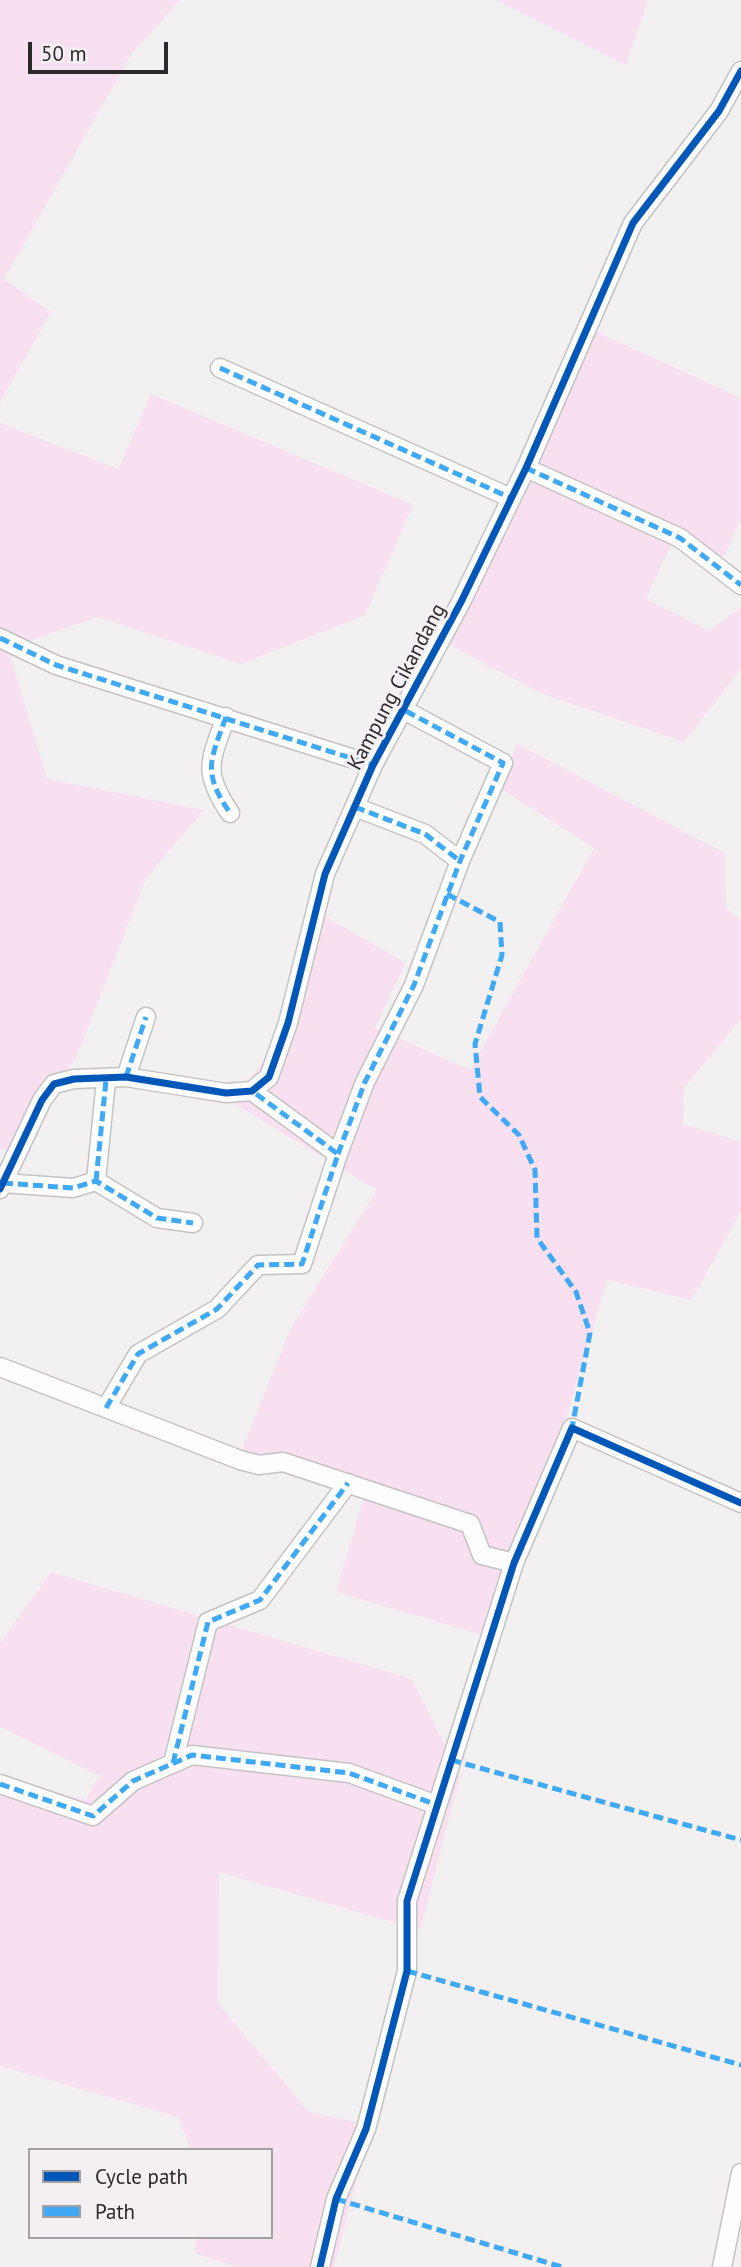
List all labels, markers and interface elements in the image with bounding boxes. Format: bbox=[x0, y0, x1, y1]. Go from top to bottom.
scale bar bbox=[32, 28, 172, 72]
text: 50 m bbox=[41, 40, 87, 67]
street label: Kampung Cikandang bbox=[342, 600, 452, 774]
legend bbox=[28, 2148, 273, 2239]
text: Cycle path bbox=[95, 2163, 188, 2190]
text: Path bbox=[95, 2198, 135, 2225]

